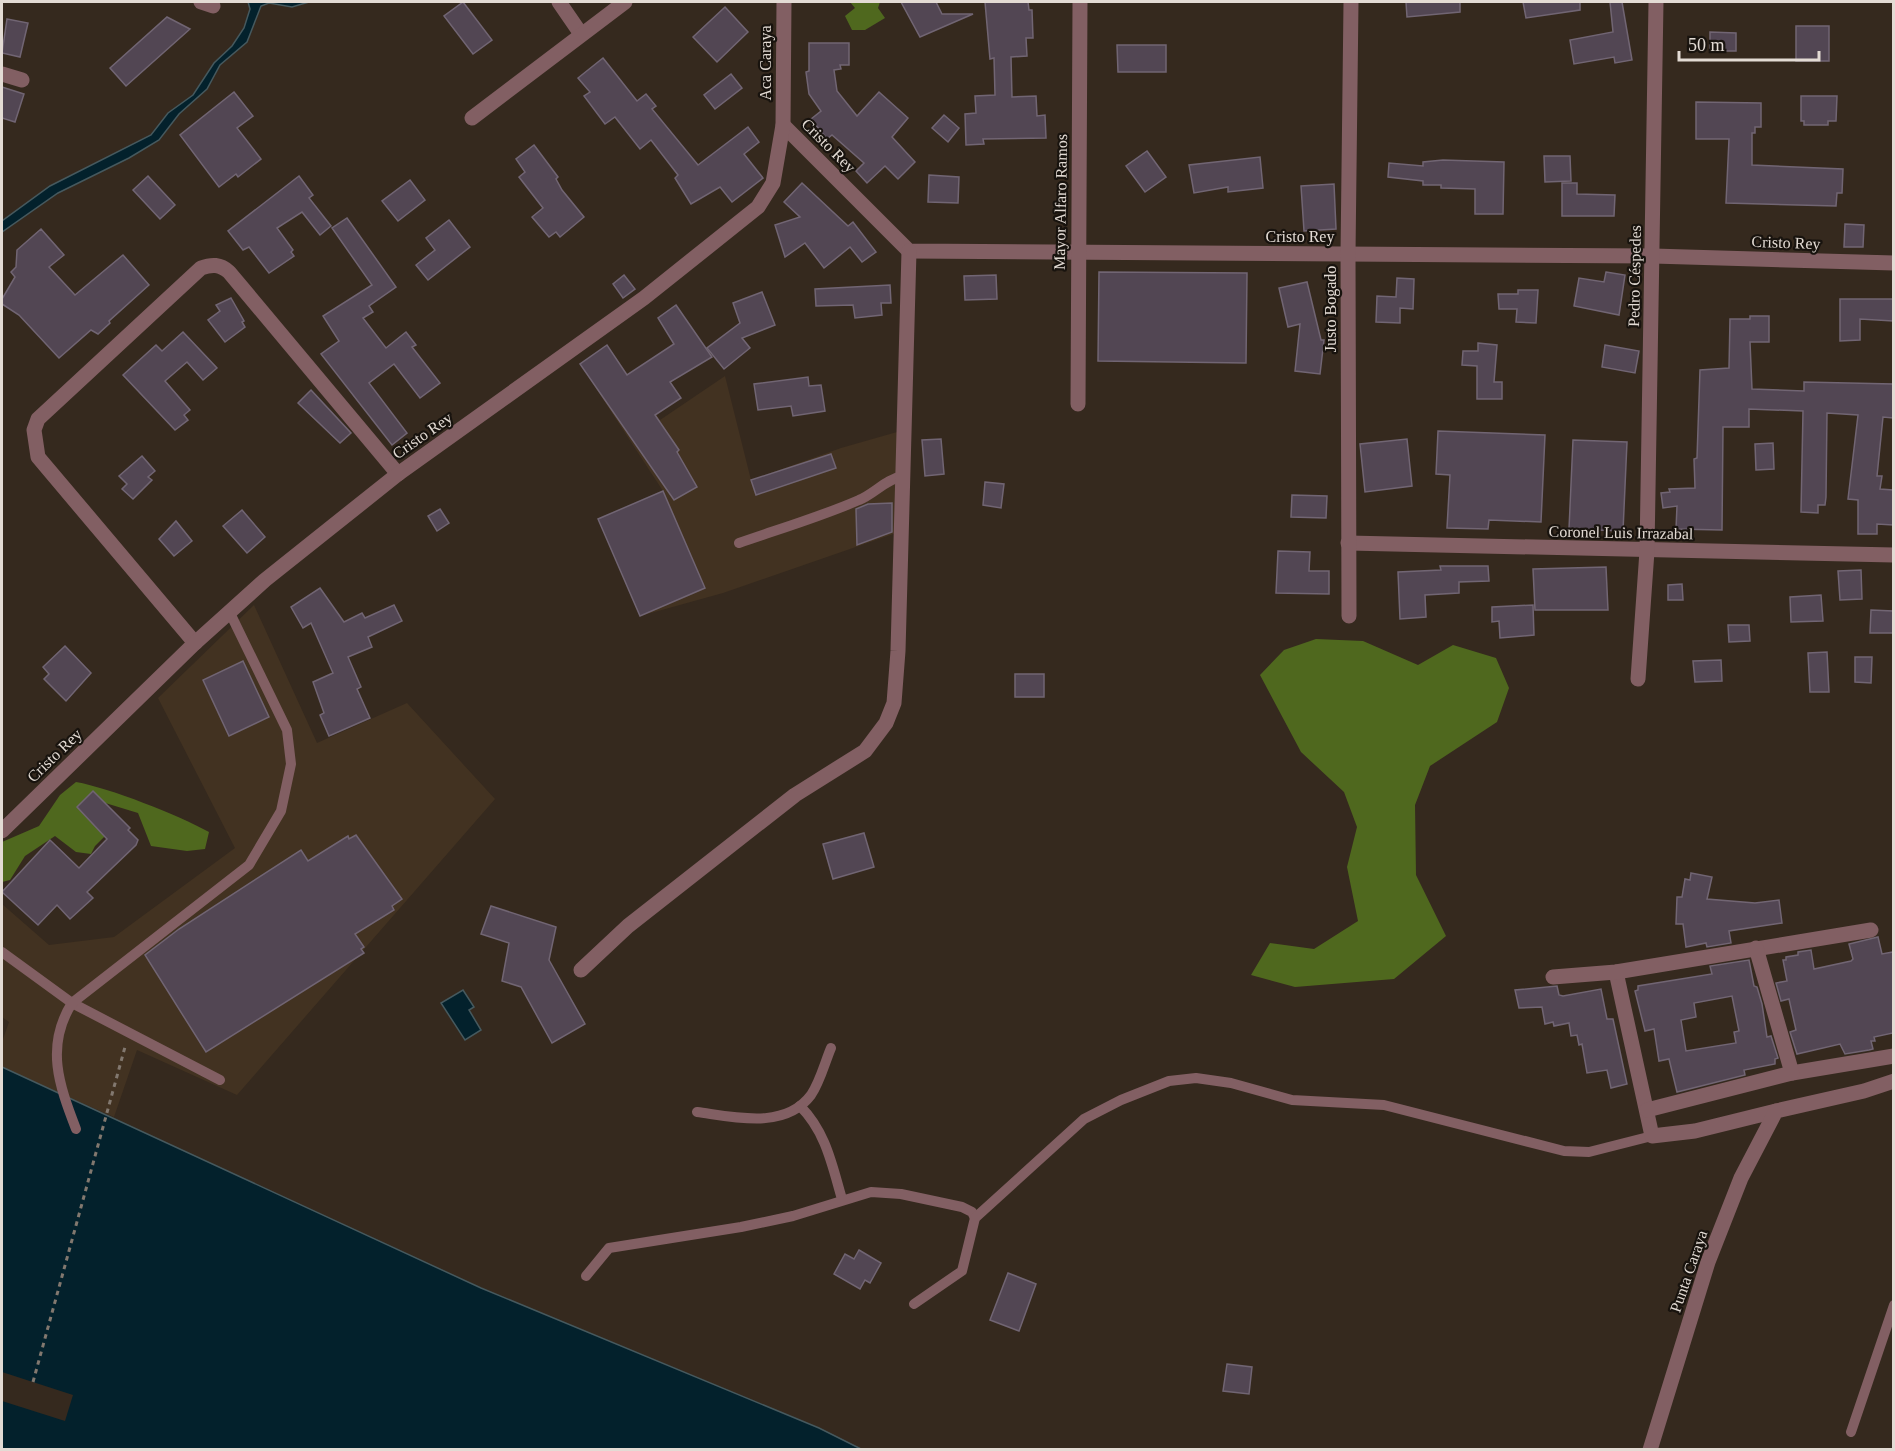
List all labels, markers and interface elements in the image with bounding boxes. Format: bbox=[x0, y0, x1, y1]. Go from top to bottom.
scale bar bbox=[1679, 24, 1818, 62]
street label: Aca Caraya bbox=[757, 25, 775, 101]
text: 50 m bbox=[1688, 35, 1725, 55]
street label: Cristo Rey bbox=[798, 115, 859, 176]
street label: Mayor Alfaro Ramos bbox=[1051, 134, 1071, 270]
street label: Pedro Céspedes bbox=[1625, 225, 1645, 327]
street label: Cristo Rey bbox=[1266, 228, 1334, 246]
street label: Cristo Rey bbox=[1751, 233, 1821, 253]
street label: Justo Bogado bbox=[1322, 266, 1340, 352]
street label: Cristo Rey bbox=[389, 409, 456, 463]
street label: Coronel Luis Irrazabal bbox=[1548, 523, 1694, 542]
street label: Cristo Rey bbox=[24, 725, 86, 786]
street label: Punta Caraya bbox=[1666, 1228, 1711, 1315]

